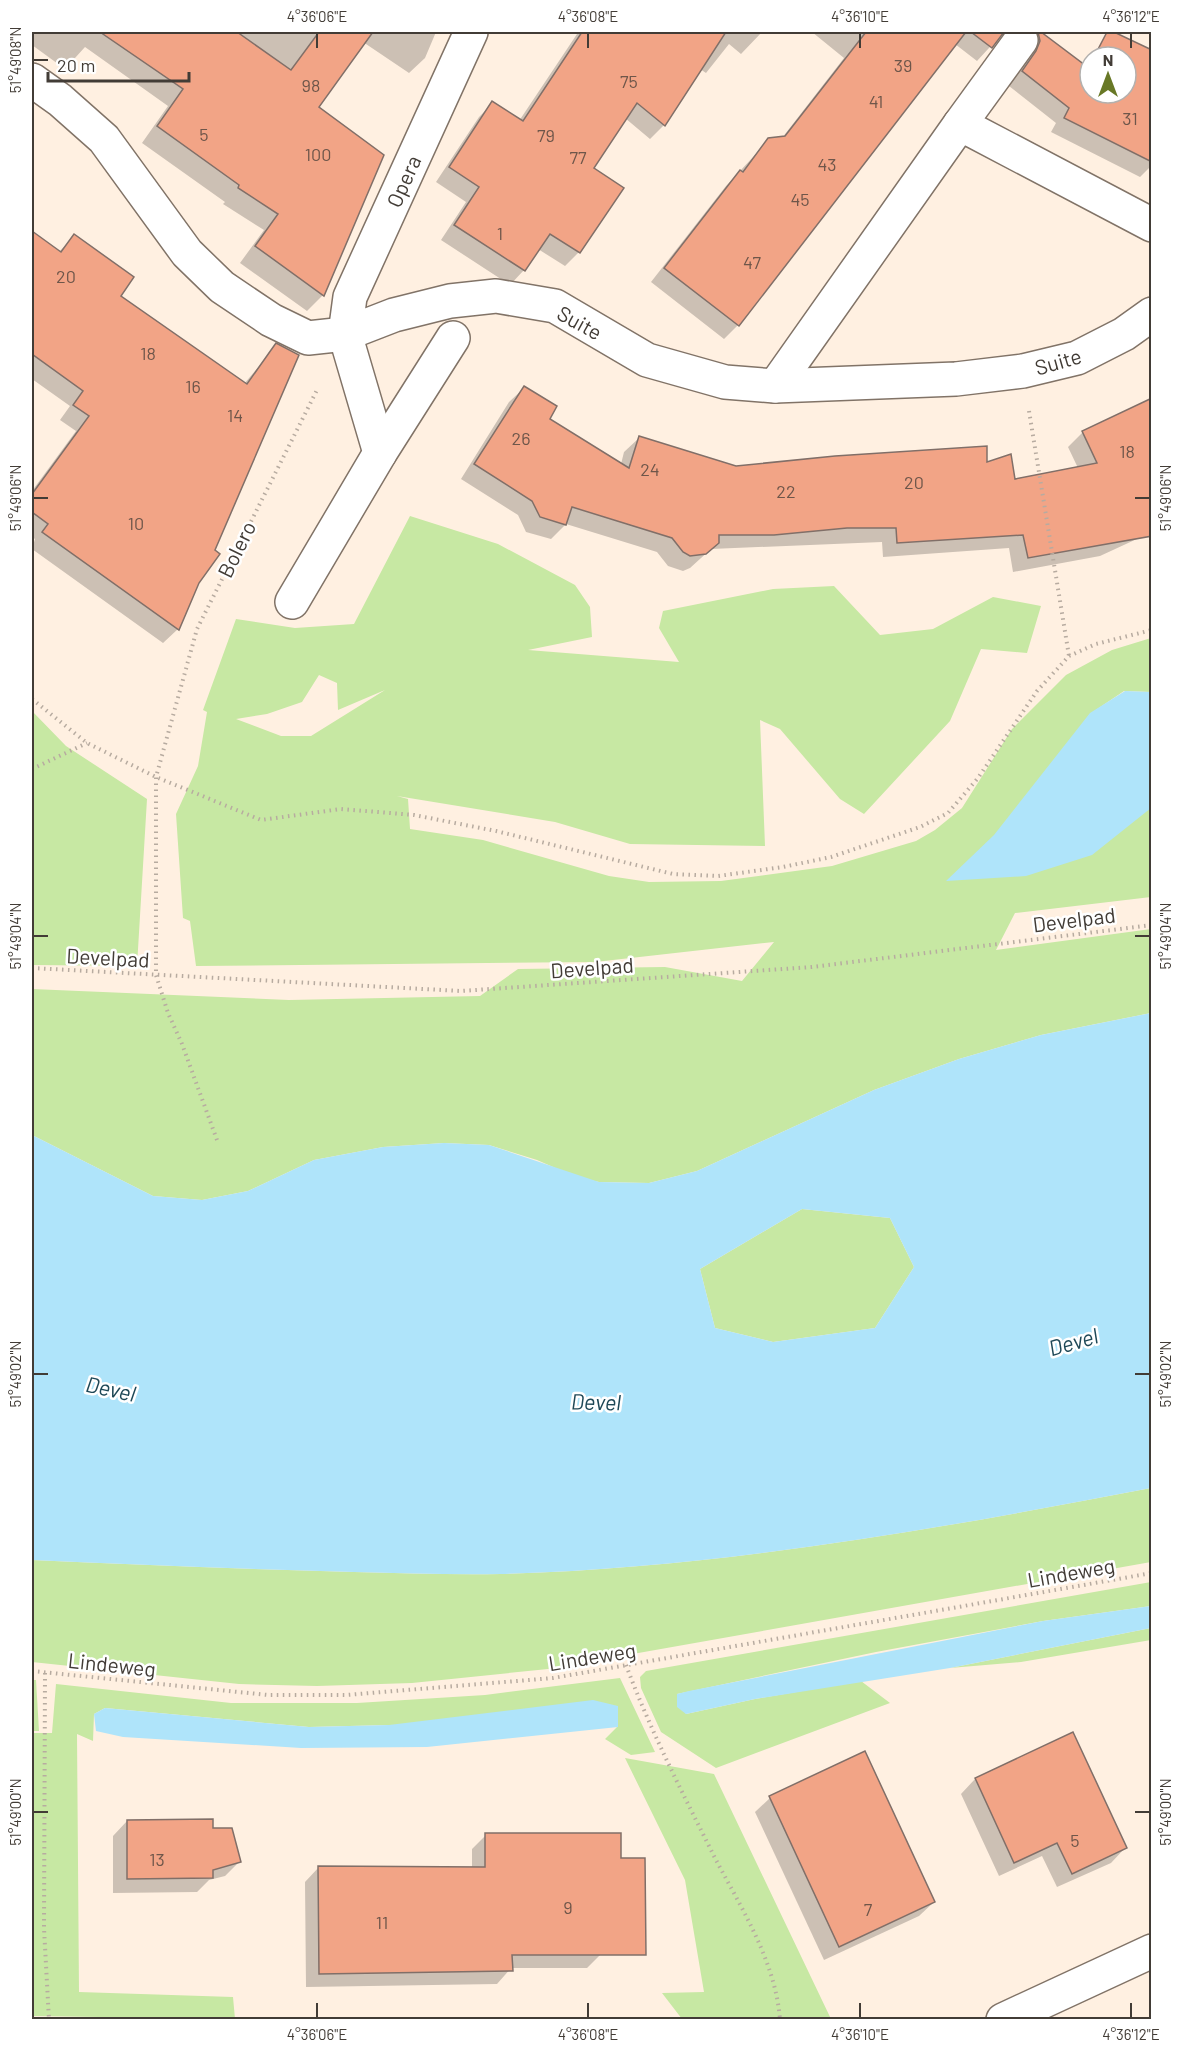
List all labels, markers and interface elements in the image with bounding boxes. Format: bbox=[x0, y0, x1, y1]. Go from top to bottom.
text: 4°36'06"E bbox=[287, 7, 347, 25]
text: 4°36'08"E bbox=[558, 7, 618, 25]
text: 4°36'10"E bbox=[831, 7, 889, 25]
text: 4°36'12"E bbox=[1102, 7, 1160, 25]
text: 51°49'08"N bbox=[6, 27, 24, 93]
scale bar bbox=[48, 45, 189, 83]
north arrow bbox=[1078, 45, 1138, 105]
text: N bbox=[1103, 50, 1113, 69]
text: 20 m bbox=[57, 54, 95, 76]
house number: 39 bbox=[894, 54, 912, 76]
house number: 75 bbox=[620, 70, 638, 92]
house number: 98 bbox=[302, 74, 320, 96]
house number: 41 bbox=[869, 90, 883, 112]
house number: 31 bbox=[1122, 107, 1138, 129]
house number: 5 bbox=[199, 123, 209, 145]
house number: 79 bbox=[537, 124, 555, 146]
house number: 100 bbox=[305, 143, 331, 165]
house number: 77 bbox=[569, 146, 587, 168]
street label: Opera bbox=[381, 151, 425, 211]
house number: 43 bbox=[817, 153, 837, 175]
house number: 45 bbox=[790, 188, 810, 210]
house number: 1 bbox=[497, 222, 503, 244]
house number: 47 bbox=[743, 251, 761, 273]
house number: 20 bbox=[56, 265, 76, 287]
street label: Suite bbox=[553, 300, 607, 344]
house number: 18 bbox=[140, 342, 156, 364]
street label: Suite bbox=[1032, 342, 1084, 380]
house number: 16 bbox=[185, 375, 201, 397]
house number: 14 bbox=[227, 404, 243, 426]
house number: 26 bbox=[512, 427, 530, 449]
house number: 18 bbox=[1119, 440, 1135, 462]
house number: 24 bbox=[640, 458, 660, 480]
text: 51°49'06"N bbox=[6, 465, 24, 531]
text: 51°49'06"N bbox=[1156, 465, 1174, 531]
house number: 20 bbox=[904, 471, 924, 493]
house number: 22 bbox=[776, 480, 796, 502]
house number: 10 bbox=[128, 512, 144, 534]
street label: Bolero bbox=[212, 517, 260, 581]
street label: Develpad bbox=[1031, 902, 1117, 936]
text: 51°49'04"N bbox=[6, 903, 24, 969]
text: 51°49'04"N bbox=[1156, 903, 1174, 969]
street label: Develpad bbox=[66, 942, 150, 972]
street label: Develpad bbox=[550, 952, 634, 982]
water label: Devel bbox=[1045, 1322, 1101, 1360]
text: 51°49'02"N bbox=[6, 1341, 24, 1407]
text: 51°49'02"N bbox=[1156, 1341, 1174, 1407]
water label: Devel bbox=[84, 1370, 138, 1406]
water label: Devel bbox=[571, 1388, 621, 1414]
street label: Lindeweg bbox=[1025, 1552, 1117, 1592]
street label: Lindeweg bbox=[547, 1637, 637, 1675]
street label: Lindeweg bbox=[67, 1647, 157, 1681]
text: 51°49'00"N bbox=[6, 1778, 24, 1846]
text: 51°49'00"N bbox=[1156, 1778, 1174, 1846]
house number: 5 bbox=[1070, 1829, 1080, 1851]
house number: 13 bbox=[149, 1848, 165, 1870]
house number: 9 bbox=[563, 1896, 573, 1918]
house number: 7 bbox=[864, 1898, 873, 1920]
house number: 11 bbox=[376, 1911, 388, 1933]
text: 4°36'06"E bbox=[287, 2025, 347, 2043]
text: 4°36'08"E bbox=[558, 2025, 618, 2043]
text: 4°36'10"E bbox=[831, 2025, 889, 2043]
text: 4°36'12"E bbox=[1102, 2025, 1160, 2043]

